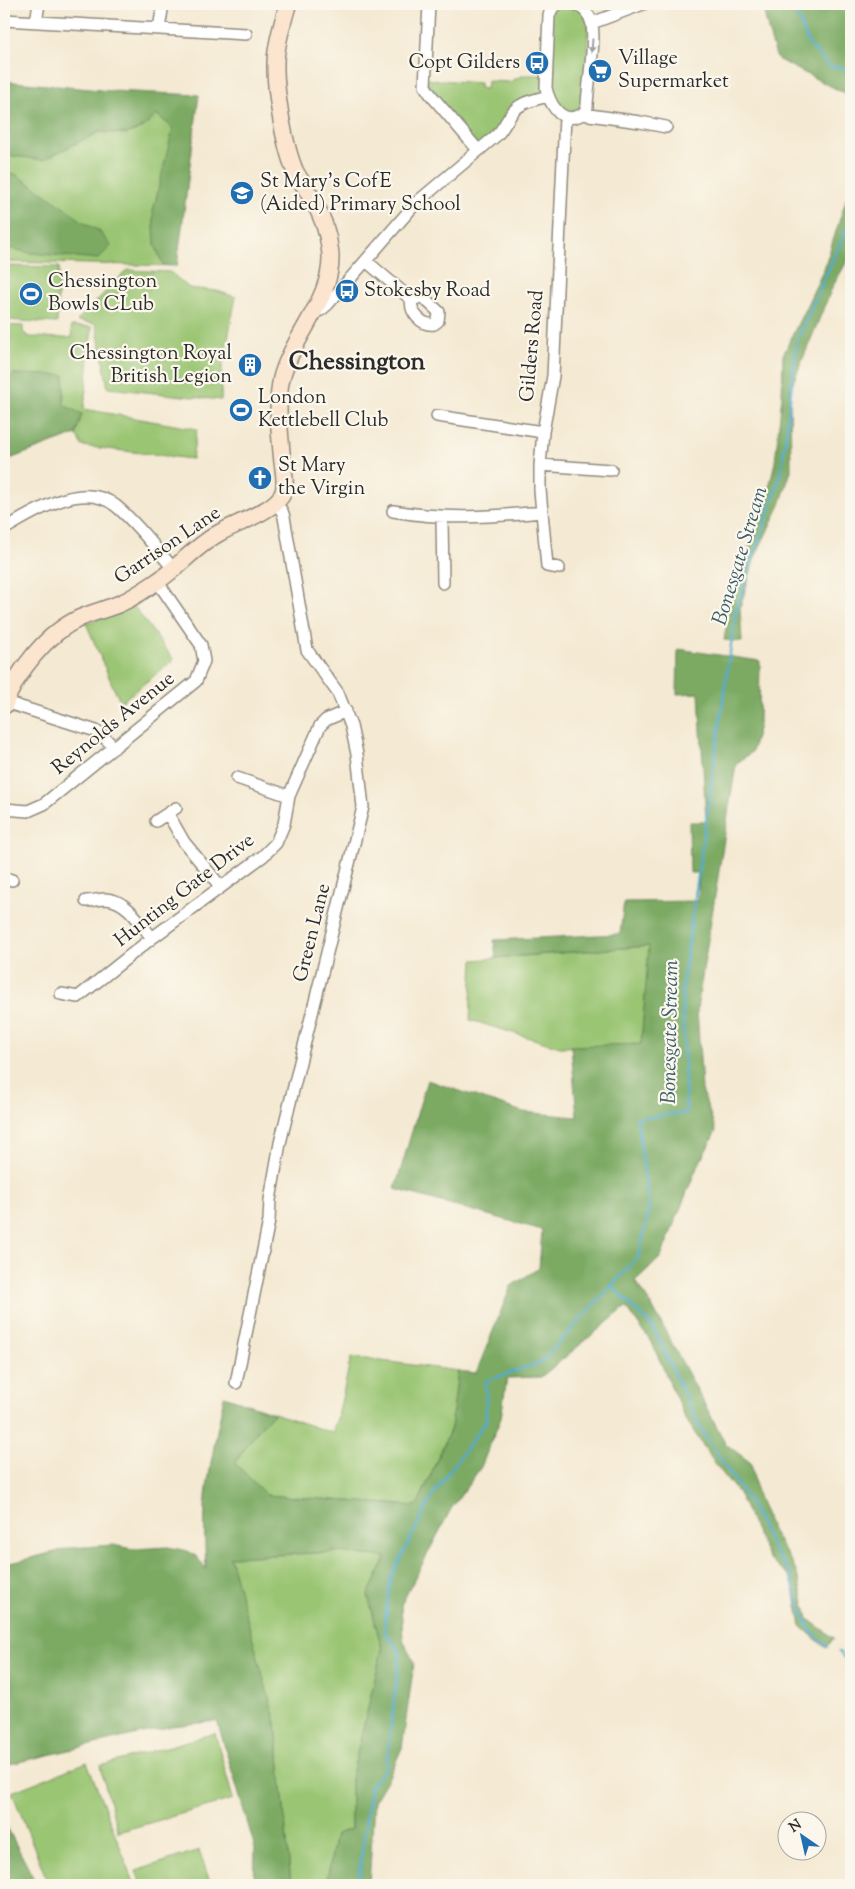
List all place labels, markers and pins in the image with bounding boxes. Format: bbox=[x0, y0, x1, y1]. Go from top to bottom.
place label: Village Supermarket bbox=[618, 45, 729, 97]
place label: Copt Gilders bbox=[408, 49, 520, 78]
bus stop icon: Copt Gilders bbox=[524, 50, 550, 76]
supermarket icon: Village Supermarket bbox=[587, 58, 613, 84]
place label: St Mary's CofE (Aided) Primary School bbox=[260, 168, 461, 220]
school or university icon: St Mary's CofE (Aided) Primary School bbox=[229, 180, 255, 206]
place label: Chessington Bowls CLub bbox=[48, 268, 158, 320]
place label: Stokesby Road bbox=[364, 277, 491, 306]
bus stop icon: Stokesby Road bbox=[334, 278, 360, 304]
sports icon: Chessington Bowls CLub bbox=[18, 281, 44, 307]
place label: Chessington Royal British Legion bbox=[69, 340, 232, 392]
building icon: Chessington Royal British Legion bbox=[237, 352, 263, 378]
place label: London Kettlebell Club bbox=[258, 384, 388, 436]
sports icon: London Kettlebell Club bbox=[228, 397, 254, 423]
place label: St Mary the Virgin bbox=[278, 452, 365, 504]
church icon: St Mary the Virgin bbox=[247, 465, 273, 491]

